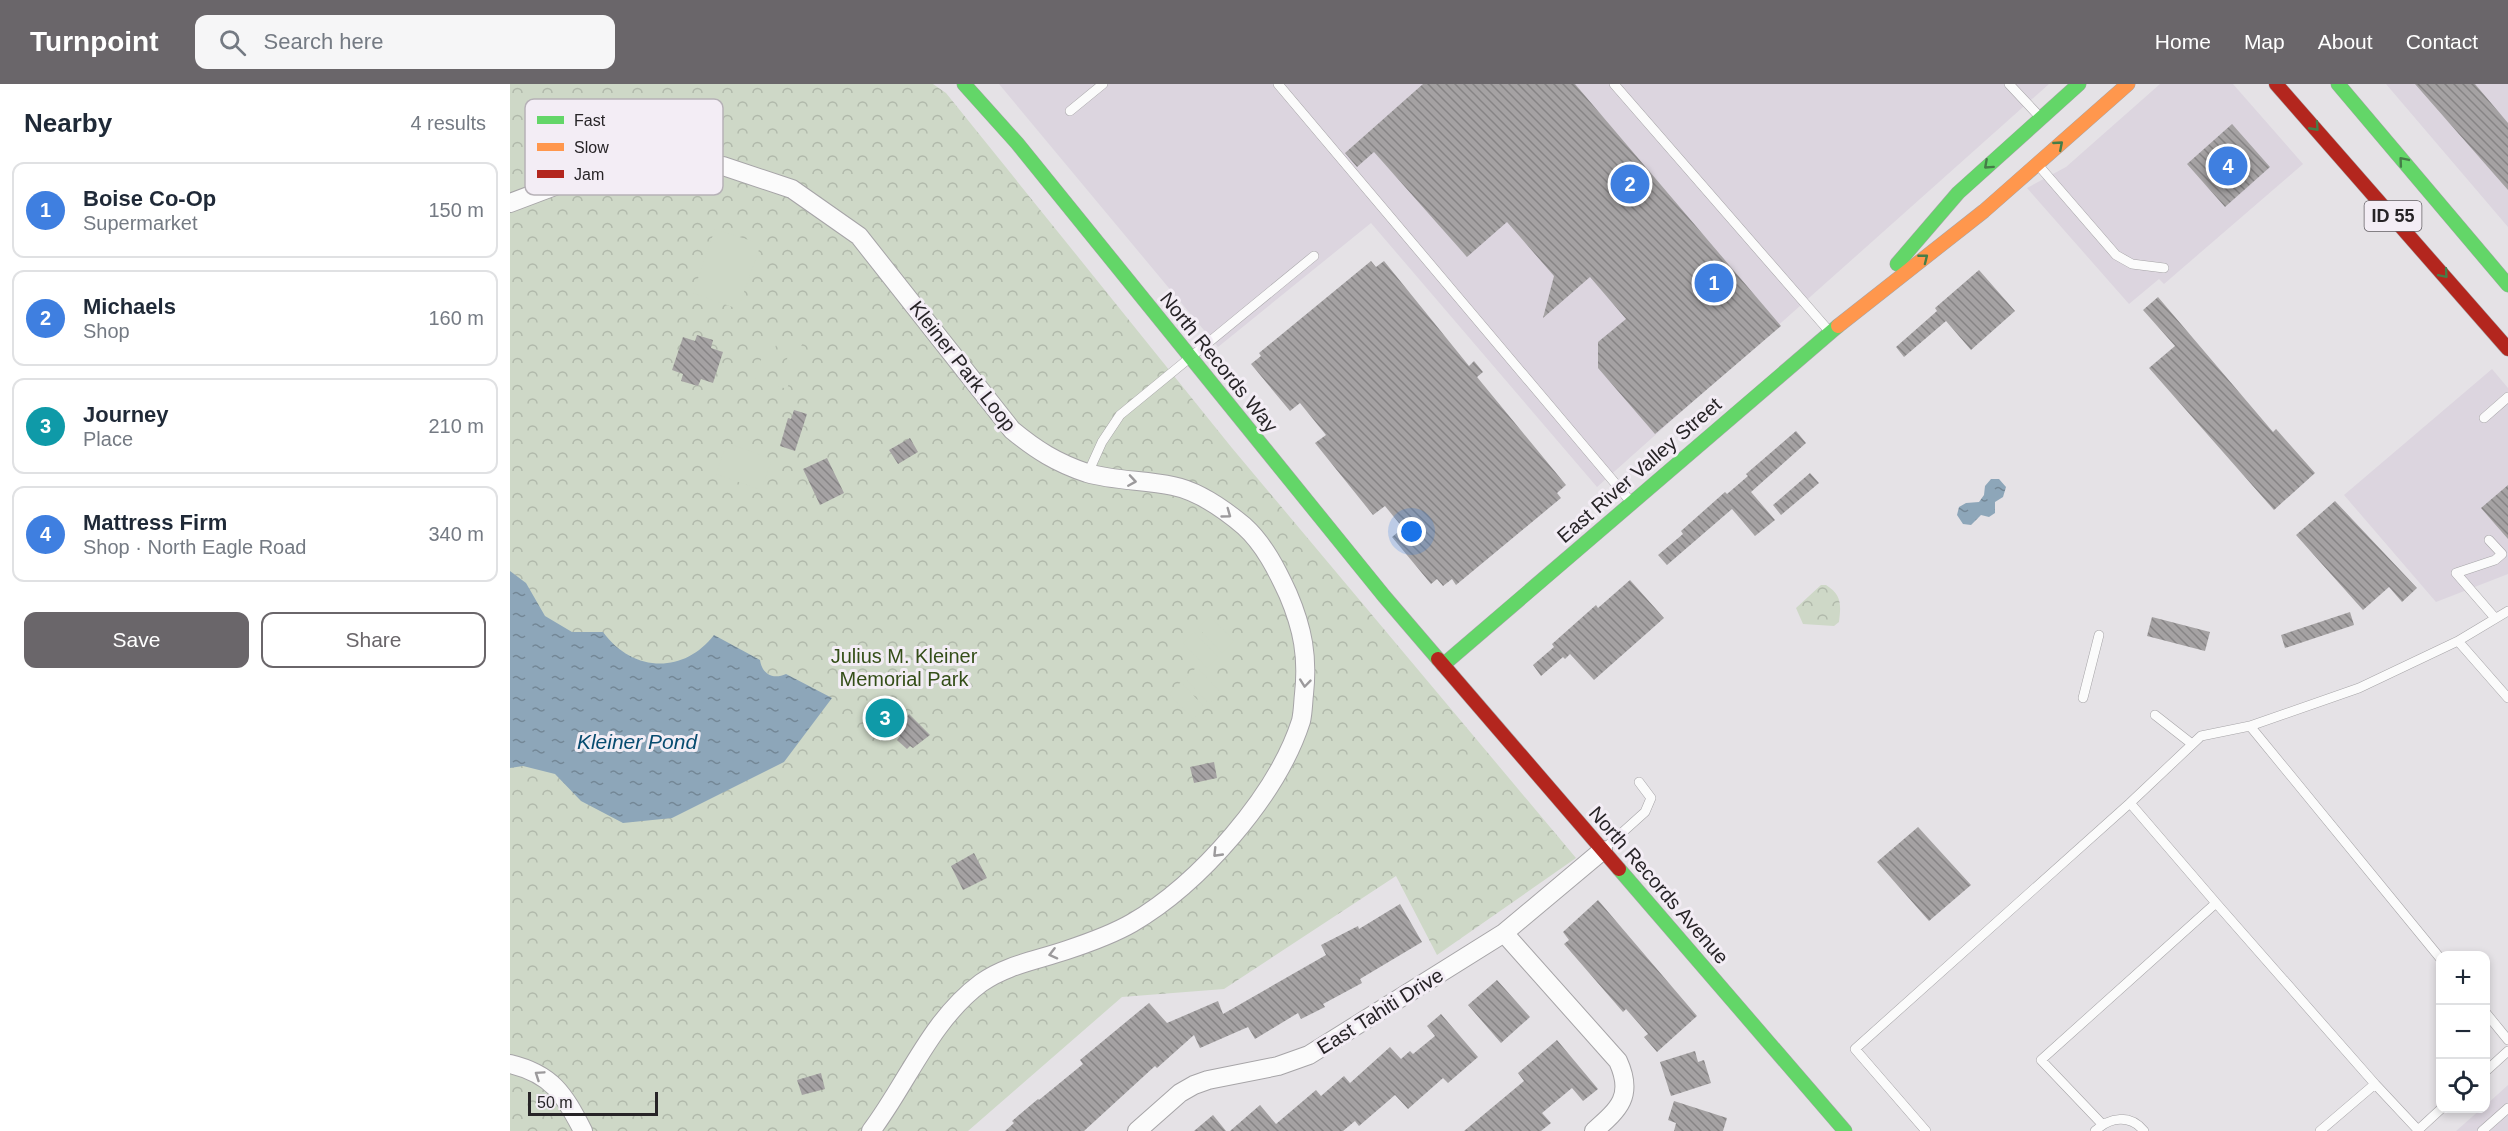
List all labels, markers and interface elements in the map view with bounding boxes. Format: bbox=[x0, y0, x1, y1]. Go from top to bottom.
search box bbox=[195, 15, 615, 69]
text: Turnpoint bbox=[30, 26, 159, 57]
icon: search bbox=[216, 26, 249, 59]
text: Search here bbox=[264, 29, 383, 54]
text: Home bbox=[2155, 30, 2211, 53]
text: Map bbox=[2244, 30, 2285, 53]
text: About bbox=[2318, 30, 2373, 53]
text: Contact bbox=[2406, 30, 2478, 53]
legend bbox=[525, 99, 723, 195]
text: Nearby bbox=[24, 108, 112, 138]
text: 4 results bbox=[410, 112, 486, 134]
text: Fast bbox=[574, 112, 606, 129]
one-way arrow bbox=[2308, 121, 2319, 131]
text: Slow bbox=[574, 139, 609, 156]
one-way arrow bbox=[2052, 141, 2063, 152]
pin: 4 bbox=[2208, 144, 2248, 188]
one-way arrow bbox=[2399, 157, 2410, 168]
one-way arrow bbox=[1985, 158, 1995, 169]
pin: 2 bbox=[1610, 162, 1650, 206]
text: Jam bbox=[574, 166, 604, 183]
text: Boise Co-Op bbox=[83, 186, 216, 211]
text: 1 bbox=[40, 199, 51, 221]
text: 150 m bbox=[428, 199, 484, 221]
road number: ID 55 bbox=[2364, 201, 2422, 231]
text: Supermarket bbox=[83, 212, 198, 234]
one-way arrow bbox=[1917, 254, 1928, 265]
pin: 1 bbox=[1694, 260, 1734, 306]
one-way arrow bbox=[2437, 267, 2448, 278]
street label: North Records Way bbox=[1156, 288, 1282, 436]
text: Michaels bbox=[83, 294, 176, 319]
street label: Kleiner Park Loop bbox=[905, 297, 1021, 435]
text: 2 bbox=[40, 307, 51, 329]
text: 160 m bbox=[428, 307, 484, 329]
text: Shop bbox=[83, 320, 130, 342]
street label: East River Valley Street bbox=[1553, 393, 1726, 547]
text: Journey bbox=[83, 402, 169, 427]
text: 3 bbox=[40, 415, 51, 437]
text: 210 m bbox=[428, 415, 484, 437]
text: Place bbox=[83, 428, 133, 450]
one-way arrow bbox=[1127, 474, 1136, 486]
one-way arrow bbox=[1220, 507, 1231, 518]
text: Mattress Firm bbox=[83, 510, 227, 535]
your location bbox=[1397, 517, 1426, 546]
text: 4 bbox=[40, 523, 51, 545]
text: 340 m bbox=[428, 523, 484, 545]
text: Shop · North Eagle Road bbox=[83, 536, 306, 558]
button: Save bbox=[24, 612, 249, 668]
button: Share bbox=[261, 612, 486, 668]
park label: Julius M. Kleiner Memorial Park bbox=[831, 645, 978, 690]
one-way arrow bbox=[1300, 679, 1312, 688]
pin: 3 bbox=[866, 696, 904, 740]
water label: Kleiner Pond bbox=[577, 730, 698, 753]
street label: North Records Avenue bbox=[1585, 802, 1733, 968]
one-way arrow bbox=[1214, 845, 1225, 856]
one-way arrow bbox=[1049, 946, 1059, 959]
map controls bbox=[2436, 951, 2490, 1113]
button: + bbox=[2436, 951, 2490, 1005]
street label: East Tahiti Drive bbox=[1313, 963, 1447, 1059]
button: − bbox=[2436, 1005, 2490, 1059]
button: locate bbox=[2436, 1059, 2490, 1113]
one-way arrow bbox=[534, 1071, 545, 1082]
scale bar bbox=[528, 1089, 658, 1116]
text: 50 m bbox=[537, 1094, 573, 1111]

